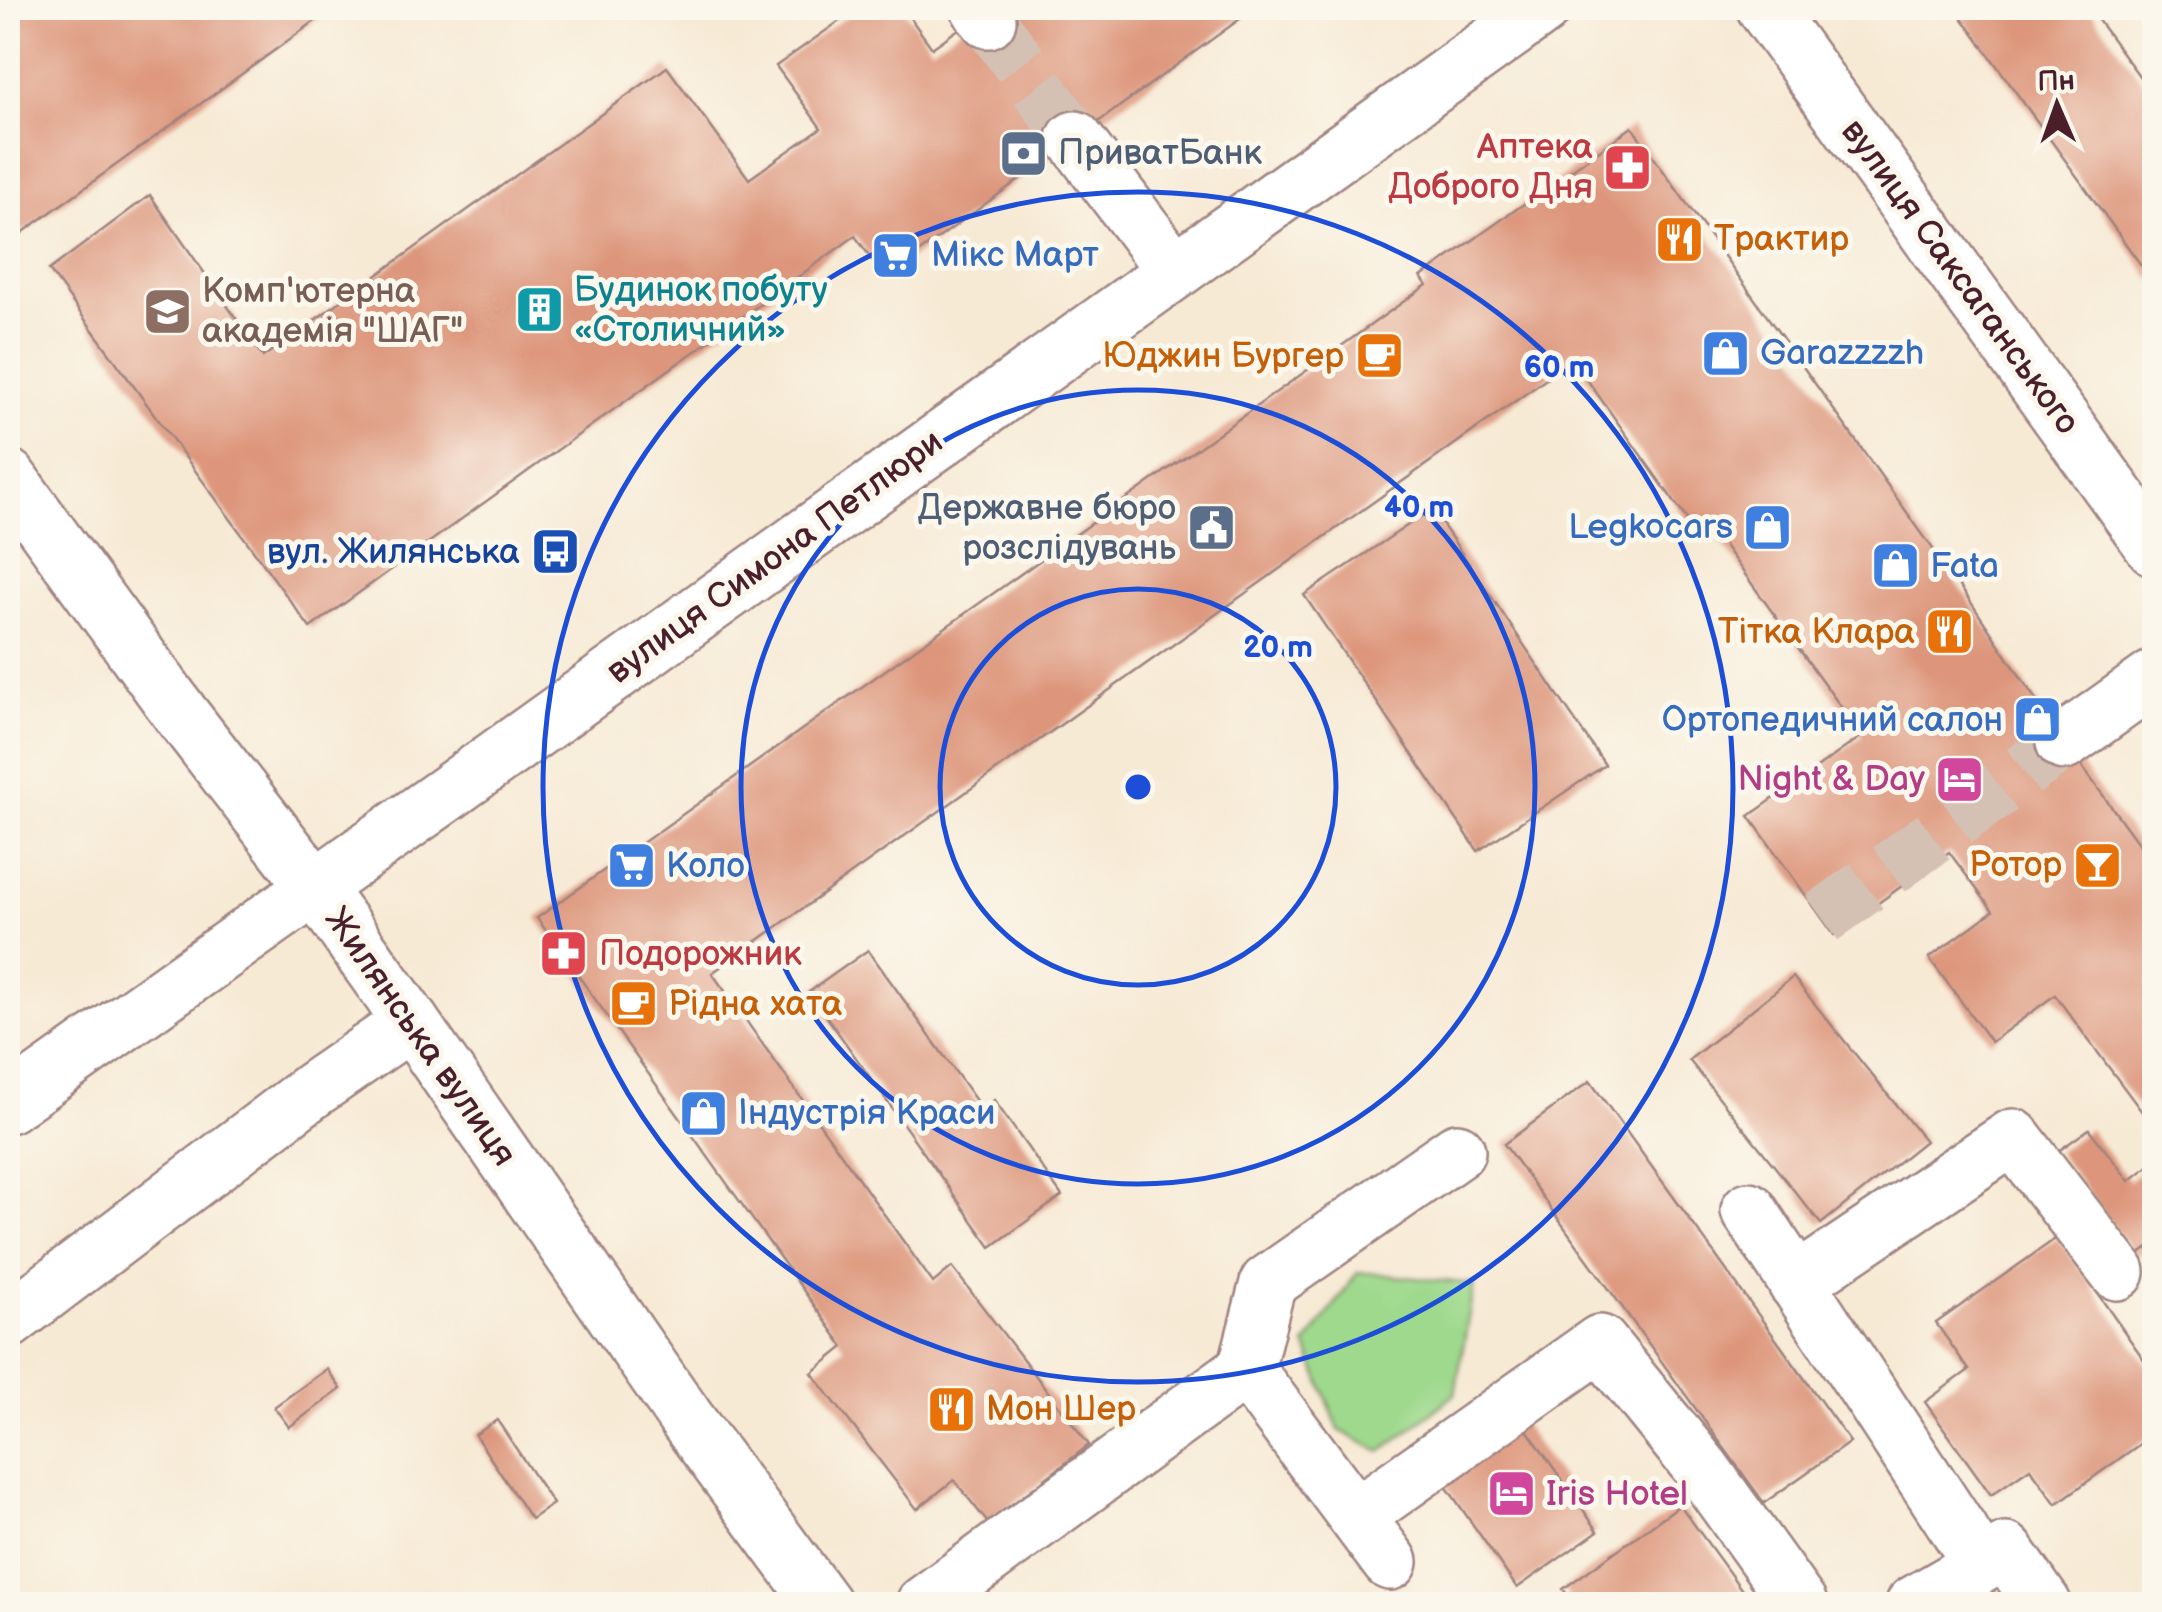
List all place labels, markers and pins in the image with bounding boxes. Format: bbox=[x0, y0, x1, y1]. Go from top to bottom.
place label: Аптека Доброго Дня bbox=[1388, 126, 1593, 209]
bank icon: ПриватБанк bbox=[997, 127, 1049, 179]
place label: ПриватБанк bbox=[1058, 132, 1263, 175]
pharmacy icon: Аптека Доброго Дня bbox=[1602, 141, 1654, 193]
restaurant icon: Трактир bbox=[1653, 213, 1705, 265]
place label: Трактир bbox=[1714, 218, 1849, 261]
supermarket icon: Мікс Март bbox=[870, 229, 922, 281]
place label: Мікс Март bbox=[931, 234, 1099, 277]
place label: Будинок побуту «Столичний» bbox=[574, 269, 828, 352]
place label: Комп'ютерна академія "ШАГ" bbox=[202, 270, 463, 353]
building icon: Будинок побуту «Столичний» bbox=[513, 284, 565, 336]
school or university icon: Комп'ютерна академія "ШАГ" bbox=[141, 285, 193, 337]
shop icon: Garazzzzh bbox=[1699, 327, 1751, 379]
cafe icon: Юджин Бургер bbox=[1353, 330, 1405, 382]
place label: Garazzzzh bbox=[1760, 332, 1924, 375]
place label: Юджин Бургер bbox=[1102, 335, 1344, 378]
place label: Державне бюро розслідувань bbox=[918, 487, 1176, 570]
shop icon: Legkocars bbox=[1742, 501, 1794, 553]
public building icon: Державне бюро розслідувань bbox=[1185, 502, 1237, 554]
place label: Legkocars bbox=[1568, 506, 1733, 549]
bus stop icon: вул. Жилянська bbox=[529, 526, 581, 578]
place label: вул. Жилянська bbox=[267, 531, 520, 574]
shop icon: Fata bbox=[1869, 540, 1921, 592]
place label: Fata bbox=[1930, 545, 1999, 588]
restaurant icon: Тітка Клара bbox=[1924, 606, 1976, 658]
place label: Тітка Клара bbox=[1718, 611, 1915, 654]
shop icon: Ортопедичний салон bbox=[2012, 694, 2064, 746]
place label: Ортопедичний салон bbox=[1662, 699, 2003, 742]
hotel icon: Night & Day bbox=[1934, 753, 1986, 805]
place label: Night & Day bbox=[1737, 758, 1925, 801]
centre of rings bbox=[1120, 769, 1156, 805]
bar icon: Ротор bbox=[2071, 839, 2123, 891]
supermarket icon: Коло bbox=[605, 840, 657, 892]
place label: Ротор bbox=[1969, 844, 2062, 887]
place label: Коло bbox=[666, 845, 745, 888]
pharmacy icon: Подорожник bbox=[538, 928, 590, 980]
place label: Подорожник bbox=[599, 933, 802, 976]
cafe icon: Рідна хата bbox=[607, 978, 659, 1030]
place label: Рідна хата bbox=[668, 983, 843, 1026]
shop icon: Індустрія Краси bbox=[677, 1087, 729, 1139]
place label: Індустрія Краси bbox=[738, 1092, 996, 1135]
restaurant icon: Мон Шер bbox=[925, 1383, 977, 1435]
place label: Мон Шер bbox=[986, 1388, 1136, 1431]
hotel icon: Iris Hotel bbox=[1485, 1468, 1537, 1520]
place label: Iris Hotel bbox=[1546, 1473, 1688, 1516]

